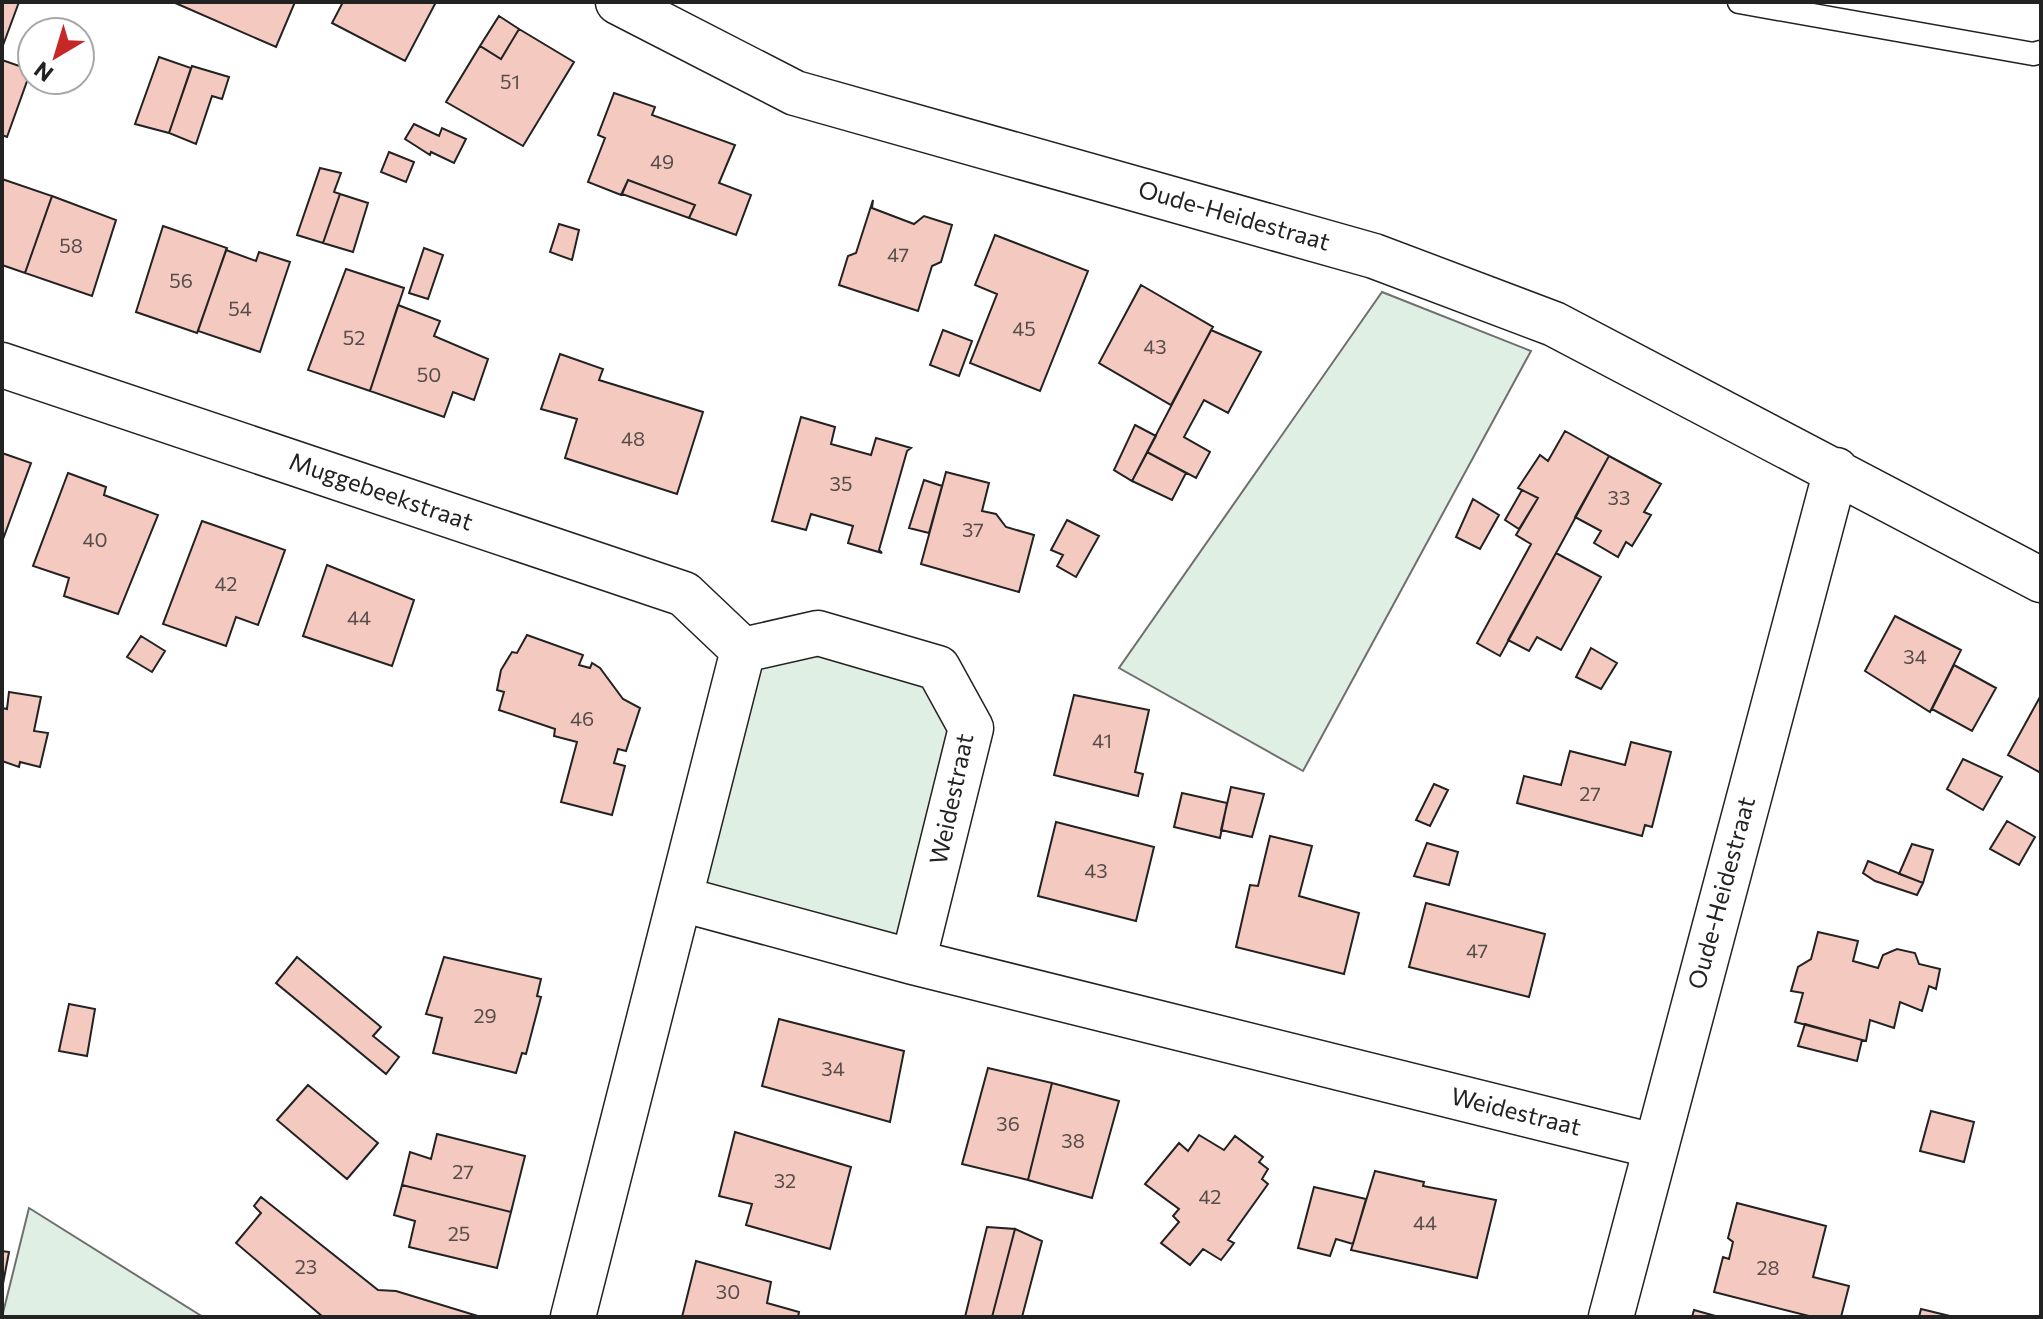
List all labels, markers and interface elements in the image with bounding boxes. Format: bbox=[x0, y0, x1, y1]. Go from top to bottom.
north arrow bbox=[16, 16, 96, 96]
text: N bbox=[29, 56, 58, 88]
house number: 51 bbox=[500, 69, 520, 93]
house number: 49 bbox=[650, 149, 674, 173]
street label: Oude-Heidestraat bbox=[1135, 173, 1334, 256]
house number: 58 bbox=[59, 233, 83, 257]
house number: 47 bbox=[887, 242, 909, 266]
house number: 56 bbox=[169, 268, 193, 292]
house number: 54 bbox=[228, 296, 252, 320]
house number: 45 bbox=[1012, 316, 1036, 340]
house number: 52 bbox=[343, 325, 365, 349]
house number: 43 bbox=[1143, 334, 1167, 358]
house number: 50 bbox=[417, 362, 441, 386]
house number: 48 bbox=[621, 426, 645, 450]
street label: Muggebeekstraat bbox=[286, 446, 477, 536]
house number: 35 bbox=[830, 471, 852, 495]
house number: 33 bbox=[1608, 485, 1630, 509]
house number: 37 bbox=[962, 517, 984, 541]
house number: 40 bbox=[82, 527, 108, 551]
house number: 42 bbox=[215, 571, 237, 595]
house number: 44 bbox=[347, 605, 371, 629]
house number: 34 bbox=[1903, 644, 1927, 668]
house number: 46 bbox=[570, 706, 594, 730]
house number: 41 bbox=[1092, 728, 1112, 752]
street label: Weidestraat bbox=[923, 730, 979, 867]
house number: 27 bbox=[1579, 781, 1601, 805]
street label: Oude-Heidestraat bbox=[1681, 793, 1760, 992]
house number: 43 bbox=[1084, 858, 1108, 882]
house number: 47 bbox=[1466, 938, 1488, 962]
house number: 29 bbox=[473, 1003, 497, 1027]
house number: 34 bbox=[821, 1056, 845, 1080]
street label: Weidestraat bbox=[1448, 1080, 1585, 1141]
house number: 36 bbox=[996, 1111, 1020, 1135]
house number: 38 bbox=[1061, 1128, 1085, 1152]
house number: 27 bbox=[452, 1159, 474, 1183]
house number: 32 bbox=[774, 1168, 796, 1192]
house number: 42 bbox=[1199, 1184, 1221, 1208]
house number: 44 bbox=[1413, 1210, 1437, 1234]
house number: 25 bbox=[448, 1221, 470, 1245]
house number: 23 bbox=[295, 1254, 317, 1278]
house number: 28 bbox=[1756, 1255, 1780, 1279]
house number: 30 bbox=[716, 1279, 740, 1303]

